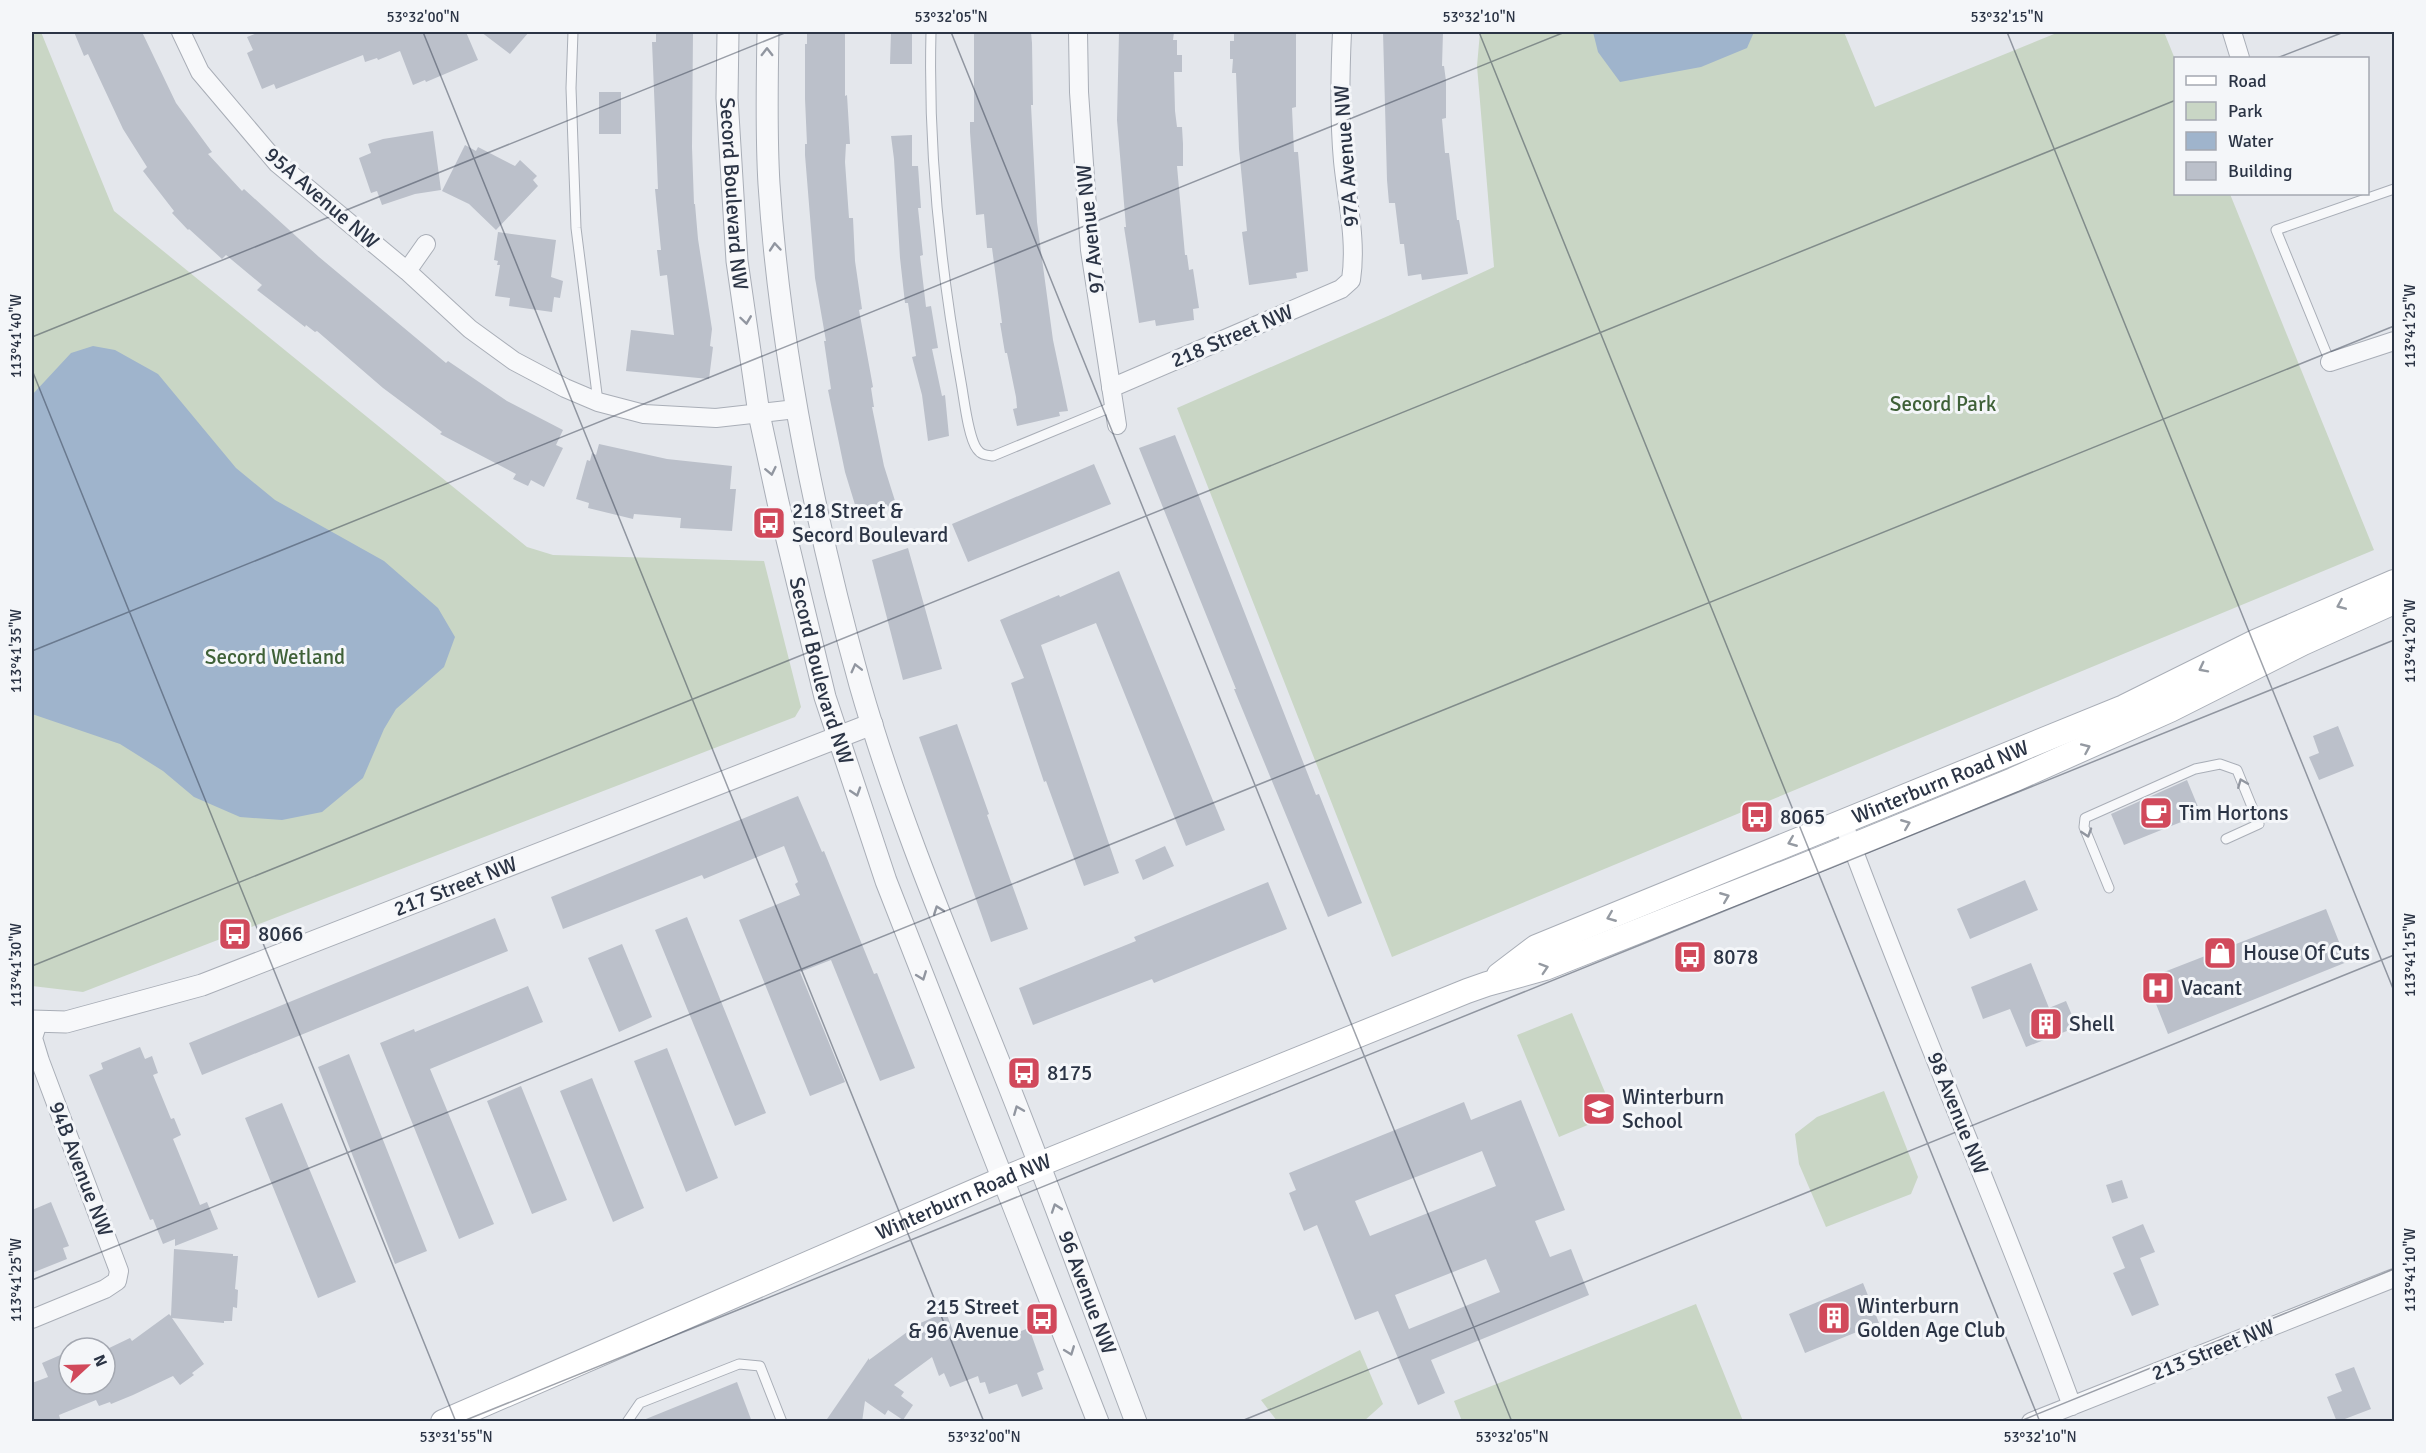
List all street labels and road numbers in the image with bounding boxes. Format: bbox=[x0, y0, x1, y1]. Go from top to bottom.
street label: 97A Avenue NW bbox=[1328, 84, 1364, 228]
street label: Secord Boulevard NW bbox=[714, 97, 754, 292]
street label: 95A Avenue NW bbox=[260, 141, 384, 255]
street label: 97 Avenue NW bbox=[1070, 163, 1110, 295]
street label: 218 Street NW bbox=[1167, 299, 1297, 373]
street label: Secord Boulevard NW bbox=[784, 574, 859, 768]
street label: Winterburn Road NW bbox=[1848, 734, 2033, 830]
street label: 217 Street NW bbox=[390, 850, 521, 922]
street label: 98 Avenue NW bbox=[1922, 1048, 1994, 1178]
street label: 94B Avenue NW bbox=[43, 1098, 119, 1240]
street label: Winterburn Road NW bbox=[871, 1148, 1055, 1246]
street label: 96 Avenue NW bbox=[1053, 1227, 1122, 1358]
street label: 213 Street NW bbox=[2148, 1314, 2278, 1386]

